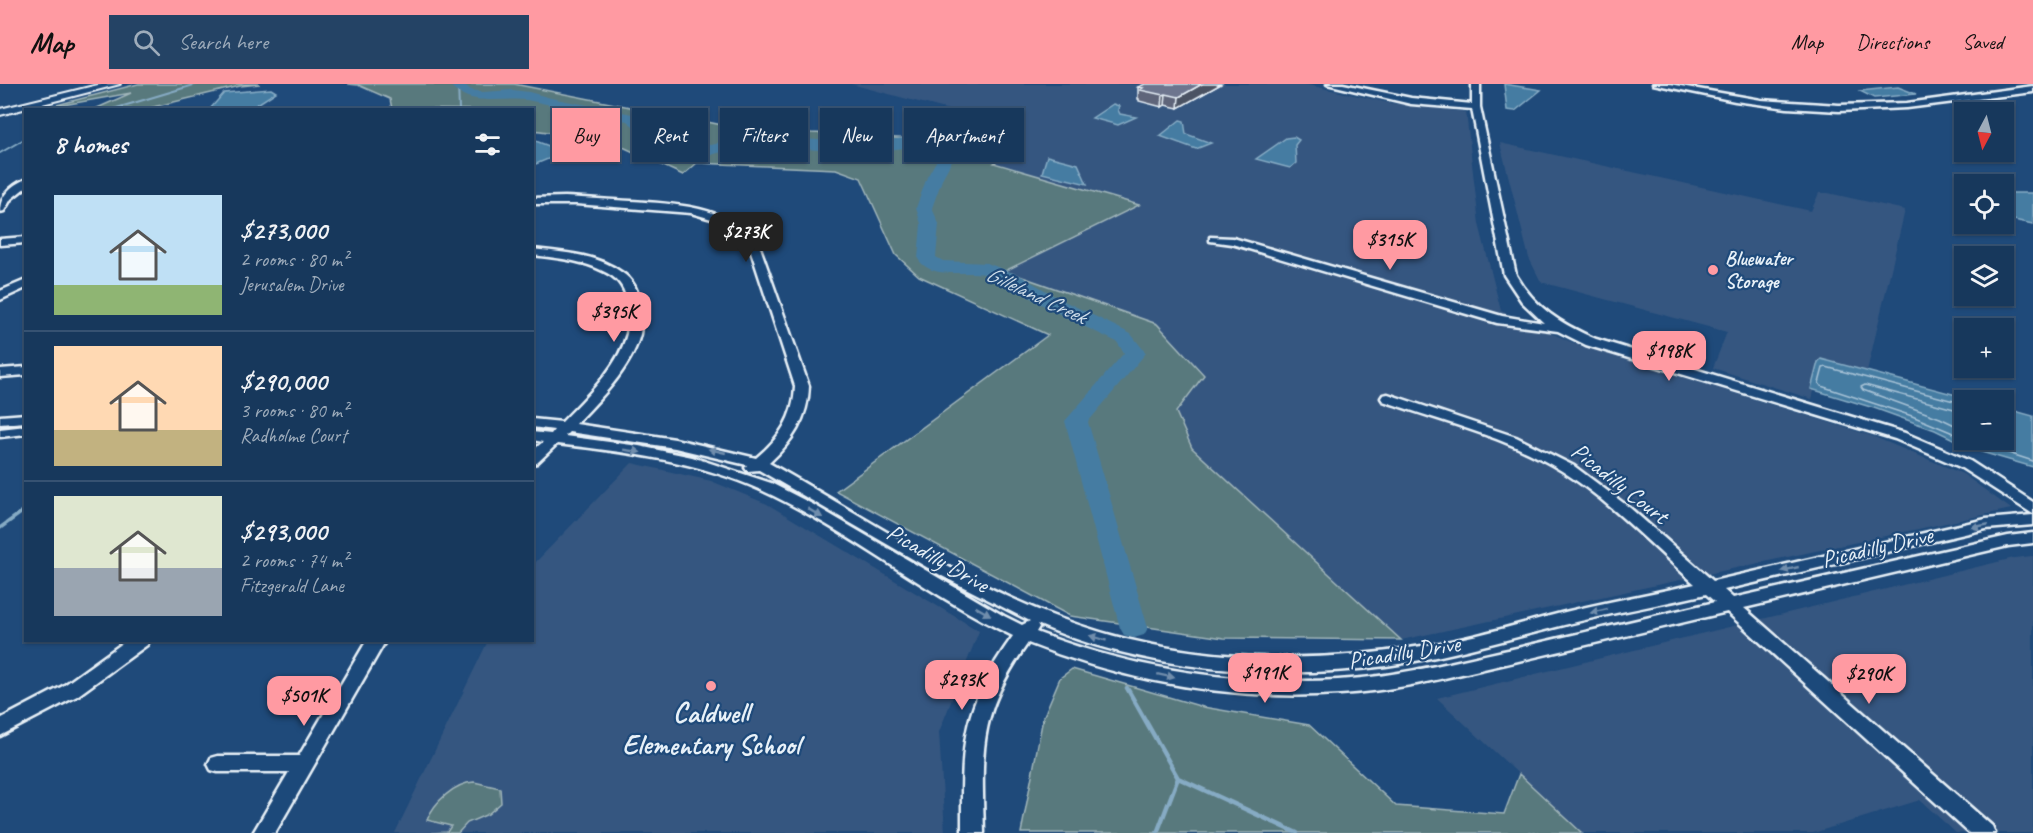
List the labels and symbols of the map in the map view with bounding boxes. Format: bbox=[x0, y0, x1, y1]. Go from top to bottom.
north arrow bbox=[1954, 102, 2014, 162]
pin: $273K bbox=[704, 212, 788, 263]
pin: $315K bbox=[1348, 220, 1432, 271]
place label: Bluewater Storage bbox=[1725, 246, 1795, 294]
water label: Gilleland Creek bbox=[982, 260, 1094, 332]
marker: Bluewater Storage bbox=[1706, 263, 1720, 277]
pin: $395K bbox=[572, 292, 656, 343]
pin: $198K bbox=[1627, 331, 1711, 382]
street label: Picadilly Court bbox=[1565, 436, 1676, 532]
one-way arrow bbox=[623, 446, 642, 455]
one-way arrow bbox=[707, 446, 726, 455]
one-way arrow bbox=[807, 508, 823, 519]
street label: Picadilly Drive bbox=[882, 517, 996, 600]
street label: Picadilly Drive bbox=[1819, 519, 1938, 574]
one-way arrow bbox=[1971, 522, 1990, 531]
one-way arrow bbox=[1781, 565, 1799, 575]
one-way arrow bbox=[975, 606, 992, 616]
one-way arrow bbox=[1590, 607, 1609, 616]
street label: Picadilly Drive bbox=[1346, 628, 1464, 676]
one-way arrow bbox=[1089, 633, 1107, 642]
pin: $191K bbox=[1223, 653, 1307, 704]
pin: $290K bbox=[1827, 654, 1911, 705]
pin: $293K bbox=[920, 660, 1004, 711]
one-way arrow bbox=[1157, 671, 1176, 681]
pin: $501K bbox=[262, 676, 346, 727]
marker: Caldwell Elementary School bbox=[704, 679, 718, 693]
place label: Caldwell Elementary School bbox=[622, 695, 805, 762]

